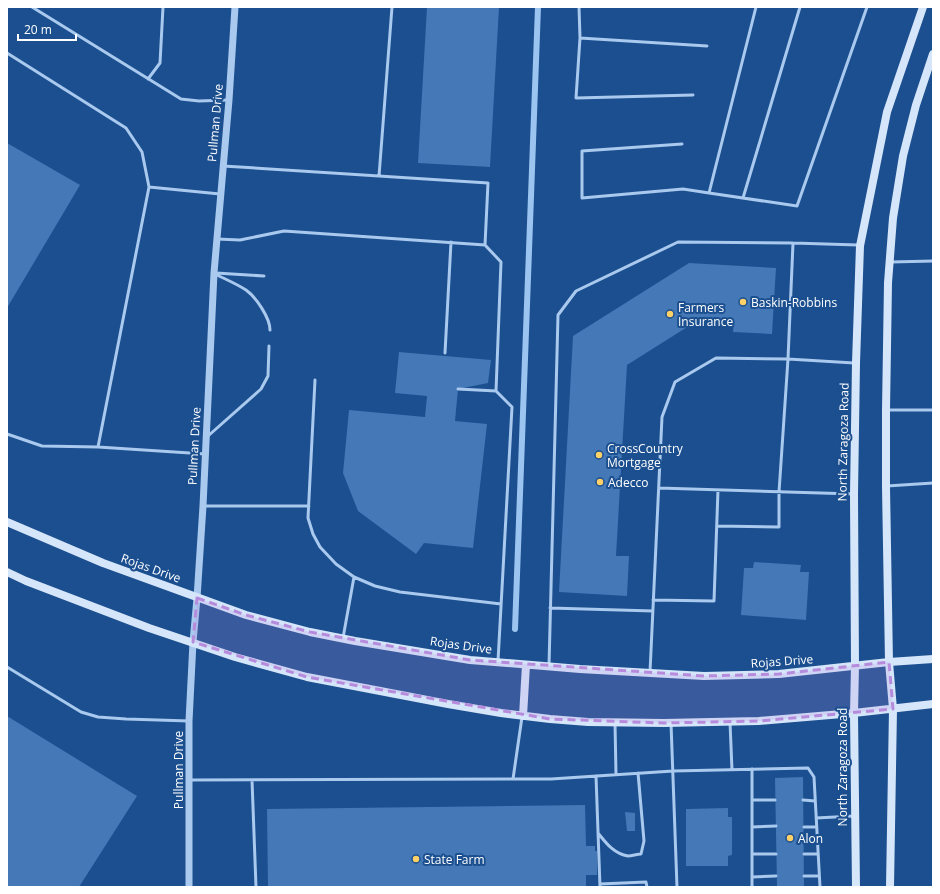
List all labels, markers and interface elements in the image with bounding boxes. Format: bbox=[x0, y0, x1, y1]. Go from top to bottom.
scale bar bbox=[18, 16, 76, 42]
text: 20 m bbox=[24, 21, 52, 38]
street label: Pullman Drive bbox=[203, 83, 227, 163]
place label: Baskin-Robbins bbox=[751, 294, 837, 311]
marker: Baskin-Robbins bbox=[738, 297, 748, 307]
place label: Farmers Insurance bbox=[678, 299, 733, 330]
marker: Farmers Insurance bbox=[665, 309, 675, 319]
street label: North Zaragoza Road bbox=[833, 382, 853, 502]
street label: Pullman Drive bbox=[183, 406, 205, 486]
place label: CrossCountry Mortgage bbox=[607, 440, 684, 471]
marker: CrossCountry Mortgage bbox=[594, 450, 604, 460]
place label: Adecco bbox=[608, 474, 648, 491]
marker: Adecco bbox=[595, 477, 605, 487]
street label: Rojas Drive bbox=[119, 549, 184, 587]
street label: Rojas Drive bbox=[429, 632, 493, 658]
street label: Rojas Drive bbox=[750, 650, 814, 672]
street label: North Zaragoza Road bbox=[834, 708, 851, 826]
street label: Pullman Drive bbox=[170, 731, 187, 809]
place label: Alon bbox=[798, 830, 823, 847]
marker: Alon bbox=[785, 833, 795, 843]
place label: State Farm bbox=[424, 851, 485, 868]
marker: State Farm bbox=[411, 854, 421, 864]

